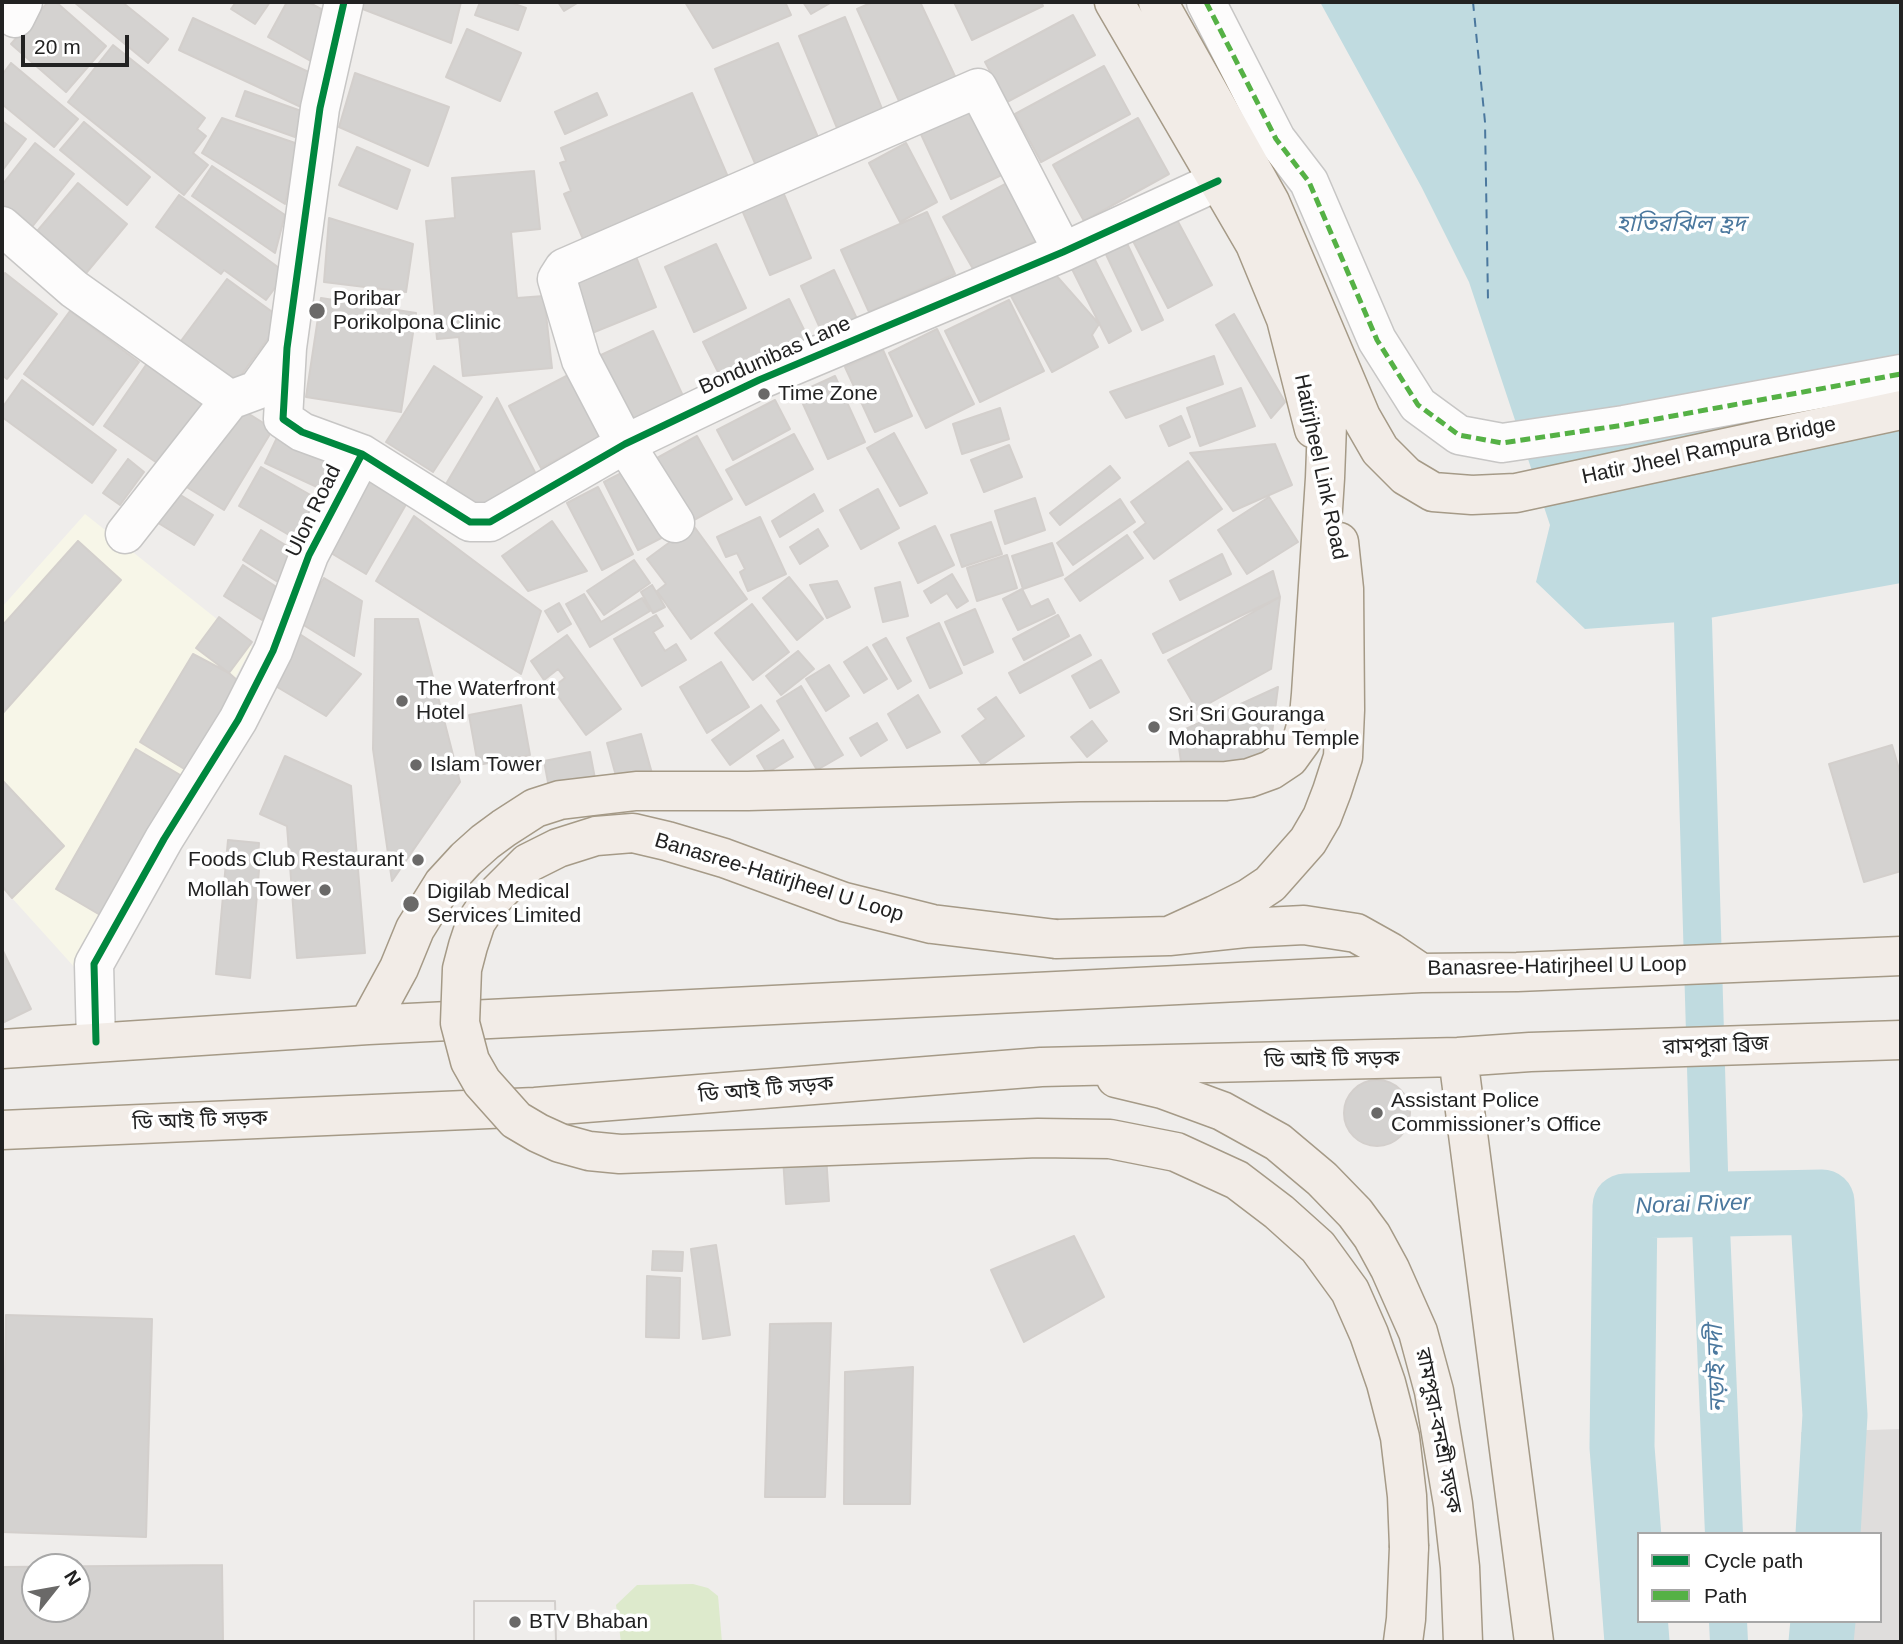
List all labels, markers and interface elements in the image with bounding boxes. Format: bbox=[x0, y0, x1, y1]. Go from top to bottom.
scale bar bbox=[24, 21, 133, 65]
text: 20 m bbox=[34, 35, 81, 58]
water label: হাতিরঝিল হ্রদ bbox=[1617, 211, 1745, 239]
place label: Poribar Porikolpona Clinic bbox=[333, 286, 501, 336]
marker: Poribar Porikolpona Clinic bbox=[307, 301, 327, 321]
street label: Bondunibas Lane bbox=[695, 311, 855, 401]
street label: Hatirjheel Link Road bbox=[1288, 372, 1352, 562]
place label: Time Zone bbox=[778, 381, 878, 407]
marker: Time Zone bbox=[756, 386, 772, 402]
street label: Hatir Jheel Rampura Bridge bbox=[1580, 412, 1838, 490]
street label: Ulon Road bbox=[281, 461, 347, 561]
place label: The Waterfront Hotel bbox=[416, 676, 555, 726]
marker: The Waterfront Hotel bbox=[394, 693, 410, 709]
place label: Sri Sri Gouranga Mohaprabhu Temple bbox=[1168, 702, 1359, 752]
marker: Sri Sri Gouranga Mohaprabhu Temple bbox=[1146, 719, 1162, 735]
place label: Islam Tower bbox=[430, 752, 542, 778]
marker: Islam Tower bbox=[408, 757, 424, 773]
street label: Banasree-Hatirjheel U Loop bbox=[651, 828, 907, 928]
place label: Foods Club Restaurant bbox=[188, 847, 404, 873]
marker: Foods Club Restaurant bbox=[410, 852, 426, 868]
place label: Mollah Tower bbox=[187, 877, 311, 903]
place label: Digilab Medical Services Limited bbox=[427, 879, 581, 929]
marker: Mollah Tower bbox=[317, 882, 333, 898]
marker: Digilab Medical Services Limited bbox=[401, 894, 421, 914]
street label: Banasree-Hatirjheel U Loop bbox=[1427, 952, 1687, 982]
street label: রামপুরা ব্রিজ bbox=[1663, 1032, 1769, 1060]
street label: ডি আই টি সড়ক bbox=[1264, 1046, 1400, 1074]
street label: ডি আই টি সড়ক bbox=[697, 1072, 835, 1108]
place label: Assistant Police Commissioner’s Office bbox=[1391, 1088, 1601, 1138]
marker: Assistant Police Commissioner’s Office bbox=[1369, 1105, 1385, 1121]
street label: ডি আই টি সড়ক bbox=[132, 1106, 268, 1136]
water label: Norai River bbox=[1635, 1189, 1751, 1221]
water label: নড়াই নদী bbox=[1702, 1325, 1732, 1413]
street label: রামপুরা-বনশ্রী সড়ক bbox=[1410, 1346, 1466, 1516]
legend bbox=[1637, 1532, 1882, 1623]
text: Cycle path bbox=[1704, 1549, 1803, 1572]
north arrow bbox=[21, 1553, 91, 1623]
text: N bbox=[60, 1567, 85, 1589]
text: Path bbox=[1704, 1584, 1747, 1607]
place label: BTV Bhaban bbox=[529, 1609, 648, 1635]
marker: BTV Bhaban bbox=[507, 1614, 523, 1630]

